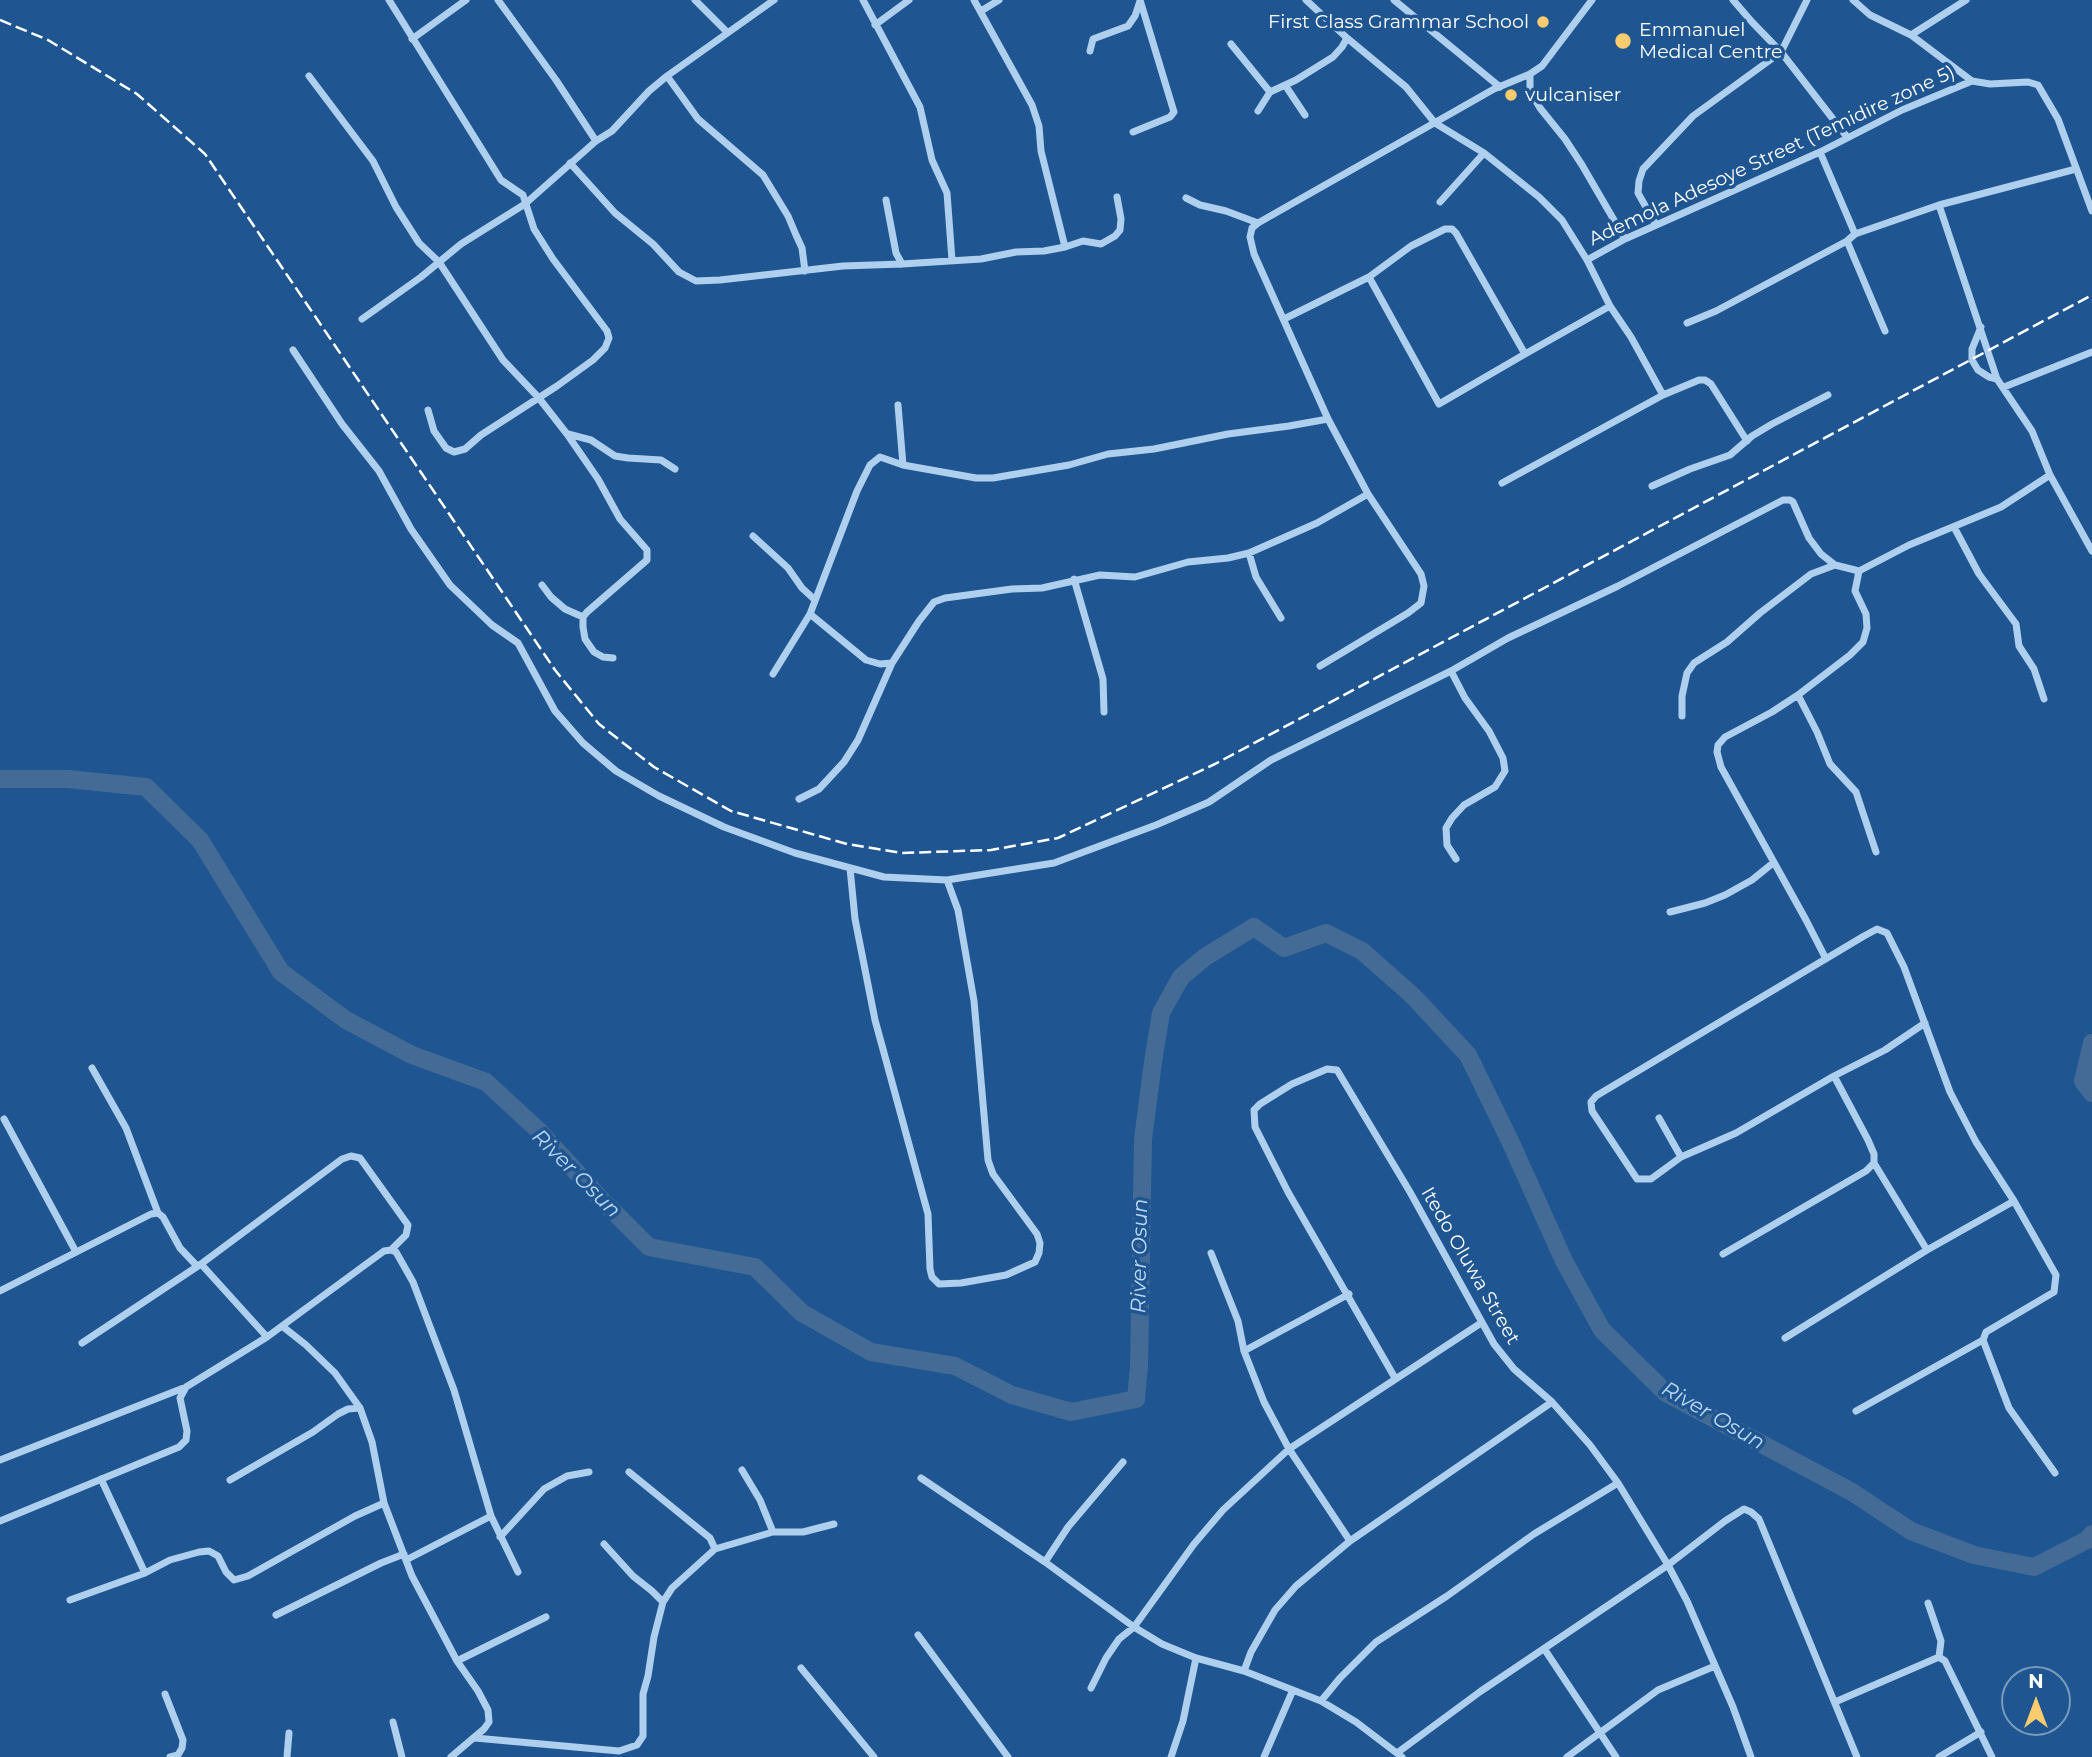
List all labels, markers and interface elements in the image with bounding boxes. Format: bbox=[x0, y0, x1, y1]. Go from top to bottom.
place label: First Class Grammar School bbox=[1268, 11, 1529, 33]
marker: First Class Grammar School bbox=[1535, 14, 1551, 30]
place label: Emmanuel Medical Centre bbox=[1639, 19, 1783, 63]
marker: Emmanuel Medical Centre bbox=[1613, 31, 1633, 51]
street label: Ademola Adesoye Street (Temidire zone 5) bbox=[1585, 61, 1959, 251]
place label: vulcaniser bbox=[1525, 84, 1621, 106]
marker: vulcaniser bbox=[1503, 87, 1519, 103]
water label: River Osun bbox=[527, 1125, 625, 1223]
street label: Itedo Oluwa Street bbox=[1416, 1183, 1524, 1349]
water label: River Osun bbox=[1126, 1198, 1154, 1314]
water label: River Osun bbox=[1657, 1376, 1769, 1456]
north arrow bbox=[2001, 1666, 2071, 1736]
text: N bbox=[2028, 1670, 2044, 1693]

